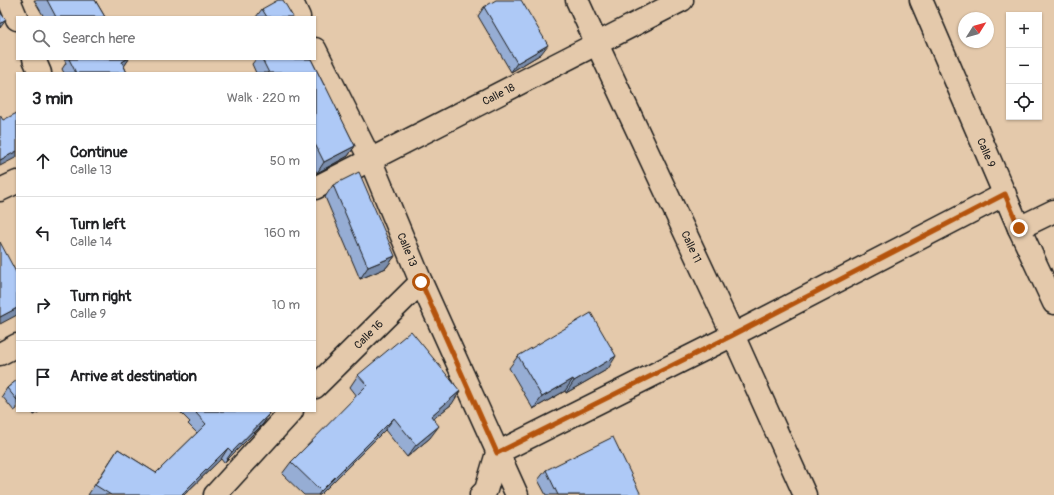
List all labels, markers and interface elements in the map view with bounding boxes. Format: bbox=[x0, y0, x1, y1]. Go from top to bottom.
north arrow bbox=[958, 12, 994, 48]
map controls bbox=[1006, 12, 1042, 120]
button: + bbox=[1006, 12, 1042, 48]
search box bbox=[16, 16, 316, 60]
icon: search bbox=[30, 27, 52, 49]
text: Search here bbox=[62, 29, 135, 48]
button: − bbox=[1006, 48, 1042, 84]
street label: Calle 18 bbox=[480, 80, 517, 108]
button: locate bbox=[1006, 84, 1042, 120]
text: 3 min bbox=[32, 88, 73, 109]
text: Walk · 220 m bbox=[227, 90, 300, 106]
street label: Calle 9 bbox=[975, 136, 999, 169]
text: Continue bbox=[70, 143, 128, 162]
icon: ahead bbox=[32, 150, 54, 172]
text: 50 m bbox=[270, 153, 300, 169]
text: Calle 13 bbox=[70, 162, 112, 178]
text: Turn left bbox=[70, 215, 126, 234]
route end bbox=[1010, 219, 1028, 237]
icon: left bbox=[32, 222, 54, 244]
text: 160 m bbox=[264, 225, 300, 241]
street label: Calle 11 bbox=[679, 229, 705, 265]
street label: Calle 13 bbox=[395, 231, 420, 268]
text: Calle 14 bbox=[70, 234, 112, 250]
route start bbox=[412, 273, 430, 291]
text: Turn right bbox=[70, 287, 131, 306]
icon: right bbox=[32, 294, 54, 316]
text: 10 m bbox=[272, 297, 300, 313]
text: Calle 9 bbox=[70, 306, 106, 322]
street label: Calle 16 bbox=[351, 317, 386, 351]
icon: arrive bbox=[32, 366, 54, 388]
text: Arrive at destination bbox=[70, 367, 197, 386]

